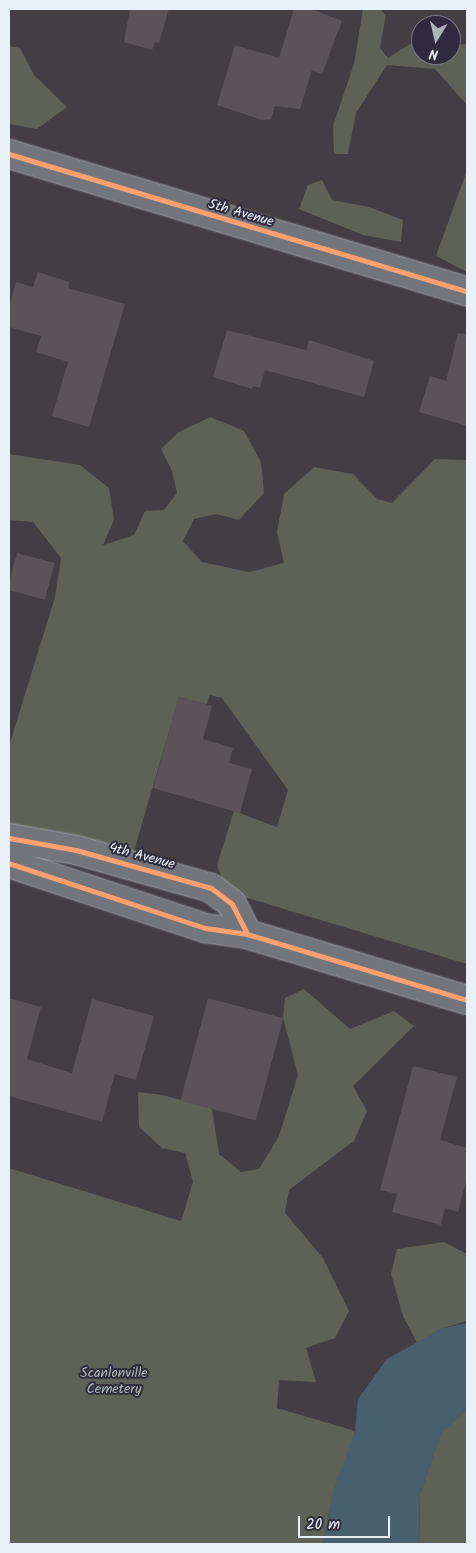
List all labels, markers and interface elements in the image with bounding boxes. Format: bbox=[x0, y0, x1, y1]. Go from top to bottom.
north arrow bbox=[411, 15, 461, 65]
text: N bbox=[428, 42, 440, 65]
street label: 5th Avenue bbox=[206, 196, 276, 230]
street label: 4th Avenue bbox=[107, 839, 177, 873]
park label: Scanlonville Cemetery bbox=[80, 1365, 148, 1398]
scale bar bbox=[301, 1506, 394, 1538]
text: 20 m bbox=[306, 1513, 340, 1537]

